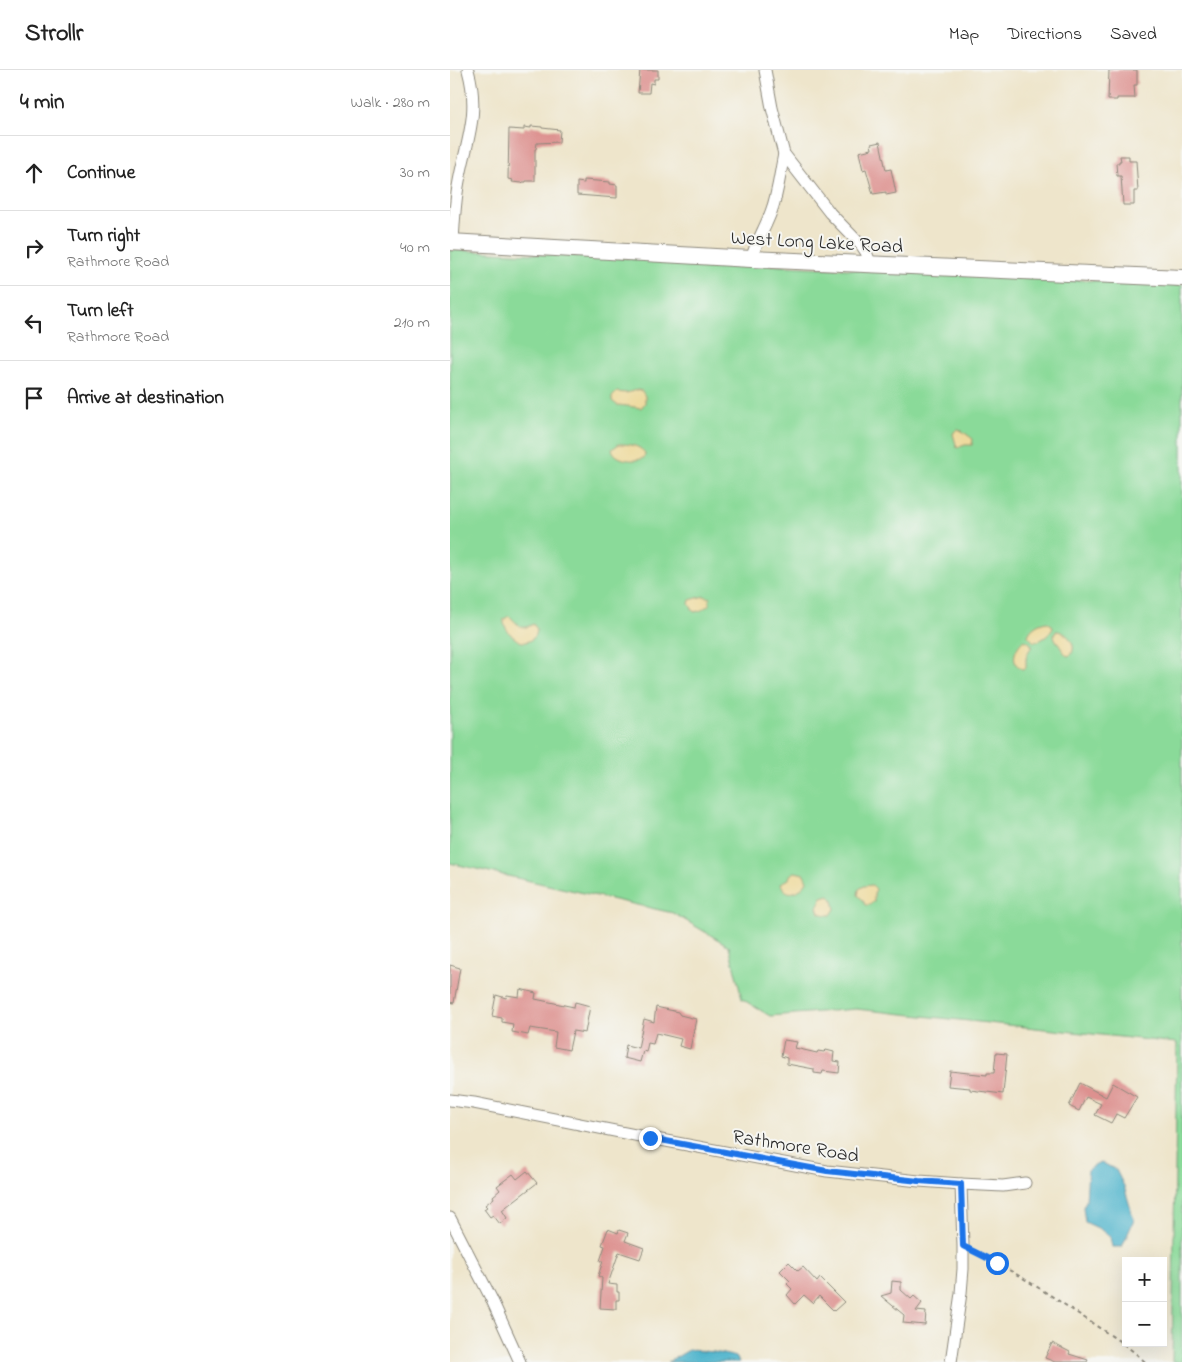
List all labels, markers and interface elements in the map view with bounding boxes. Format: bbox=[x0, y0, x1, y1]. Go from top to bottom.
text: Strollr bbox=[25, 17, 83, 52]
text: Map bbox=[949, 22, 979, 48]
text: Directions bbox=[1007, 22, 1082, 48]
text: Saved bbox=[1110, 22, 1157, 48]
text: 4 min bbox=[20, 88, 64, 118]
text: Walk · 280 m bbox=[351, 91, 430, 115]
icon: ahead bbox=[20, 159, 48, 187]
text: Continue bbox=[67, 160, 135, 187]
text: 30 m bbox=[400, 161, 430, 185]
text: Turn right bbox=[67, 223, 140, 250]
street label: West Long Lake Road bbox=[730, 225, 904, 263]
icon: right bbox=[20, 234, 48, 262]
text: 40 m bbox=[400, 236, 430, 260]
text: Rathmore Road bbox=[67, 250, 169, 274]
text: Turn left bbox=[67, 298, 134, 325]
icon: left bbox=[20, 309, 48, 337]
text: 210 m bbox=[394, 311, 430, 335]
text: Rathmore Road bbox=[67, 325, 169, 349]
icon: arrive bbox=[20, 384, 48, 412]
text: Arrive at destination bbox=[67, 385, 224, 412]
street label: Rathmore Road bbox=[730, 1123, 861, 1172]
route end bbox=[639, 1127, 662, 1150]
route start bbox=[986, 1252, 1009, 1275]
map controls bbox=[1122, 1257, 1167, 1347]
button: + bbox=[1122, 1257, 1167, 1302]
button: − bbox=[1122, 1302, 1167, 1347]

